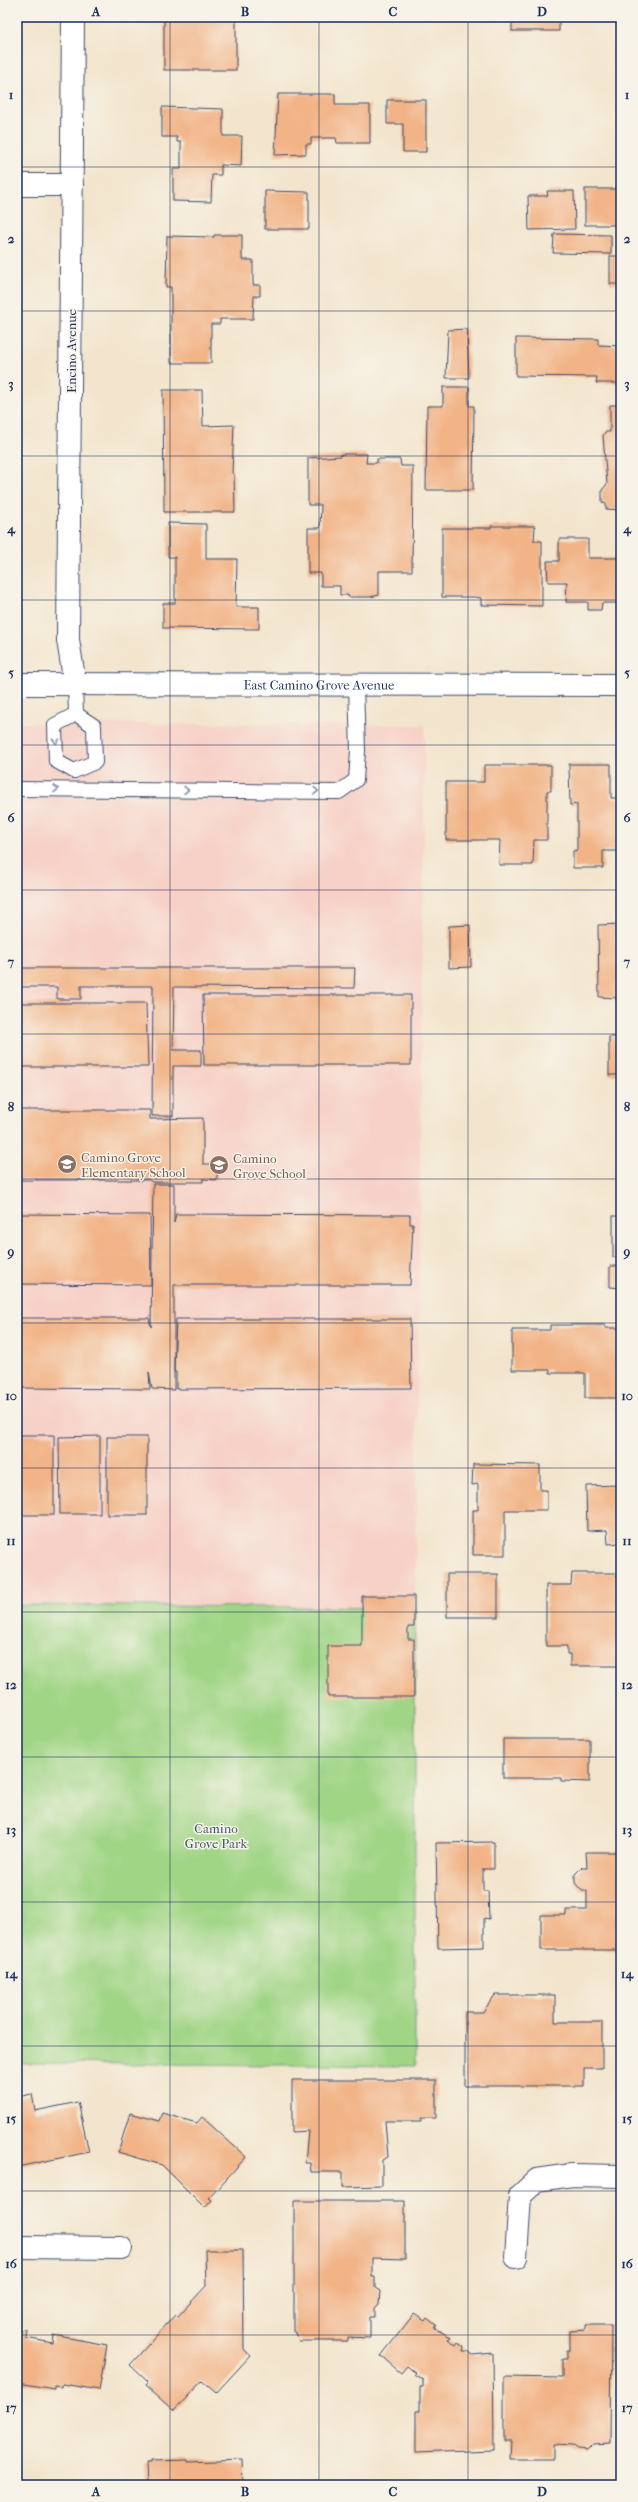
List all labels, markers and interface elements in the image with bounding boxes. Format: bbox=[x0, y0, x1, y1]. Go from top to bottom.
text: A bbox=[91, 4, 101, 19]
text: B bbox=[241, 4, 250, 19]
text: C bbox=[389, 4, 398, 19]
text: D bbox=[537, 4, 547, 19]
text: 1 bbox=[9, 87, 14, 102]
text: 1 bbox=[625, 87, 630, 102]
text: 2 bbox=[8, 231, 15, 246]
text: 2 bbox=[624, 231, 631, 246]
street label: Encino Avenue bbox=[64, 309, 79, 393]
text: 3 bbox=[8, 376, 14, 392]
text: 3 bbox=[624, 376, 630, 392]
text: 4 bbox=[6, 521, 16, 537]
text: 4 bbox=[622, 521, 632, 537]
text: 5 bbox=[8, 665, 14, 680]
text: 5 bbox=[624, 665, 630, 680]
street label: East Camino Grove Avenue bbox=[243, 677, 395, 692]
one-way arrow bbox=[51, 738, 60, 744]
one-way arrow bbox=[53, 785, 59, 793]
one-way arrow bbox=[183, 786, 189, 795]
one-way arrow bbox=[313, 787, 319, 796]
text: 6 bbox=[7, 810, 15, 825]
text: 6 bbox=[623, 810, 631, 825]
text: 7 bbox=[7, 954, 15, 969]
text: 7 bbox=[623, 954, 631, 969]
text: 8 bbox=[8, 1099, 15, 1114]
text: 8 bbox=[624, 1099, 631, 1114]
place label: Camino Grove Elementary School bbox=[81, 1150, 186, 1180]
place label: Camino Grove School bbox=[233, 1151, 306, 1181]
school or university icon: Camino Grove Elementary School bbox=[56, 1153, 78, 1175]
school or university icon: Camino Grove School bbox=[208, 1154, 230, 1176]
text: 9 bbox=[7, 1244, 15, 1260]
text: 9 bbox=[623, 1244, 631, 1260]
text: 10 bbox=[5, 1388, 17, 1403]
text: 10 bbox=[621, 1388, 633, 1403]
text: 11 bbox=[6, 1533, 16, 1548]
text: 11 bbox=[622, 1533, 632, 1548]
text: 12 bbox=[5, 1677, 17, 1692]
text: 12 bbox=[621, 1677, 633, 1692]
park label: Camino Grove Park bbox=[185, 1821, 247, 1851]
text: 13 bbox=[6, 1822, 16, 1838]
text: 13 bbox=[622, 1822, 632, 1838]
text: 14 bbox=[5, 1966, 18, 1982]
text: 14 bbox=[621, 1966, 634, 1982]
text: 15 bbox=[6, 2111, 16, 2126]
text: 15 bbox=[622, 2111, 632, 2126]
text: 16 bbox=[5, 2256, 18, 2271]
text: 16 bbox=[621, 2256, 634, 2271]
text: 17 bbox=[6, 2400, 17, 2415]
text: 17 bbox=[622, 2400, 633, 2415]
text: A bbox=[91, 2484, 101, 2499]
text: B bbox=[241, 2484, 250, 2499]
text: C bbox=[389, 2484, 398, 2499]
text: D bbox=[537, 2484, 547, 2499]

